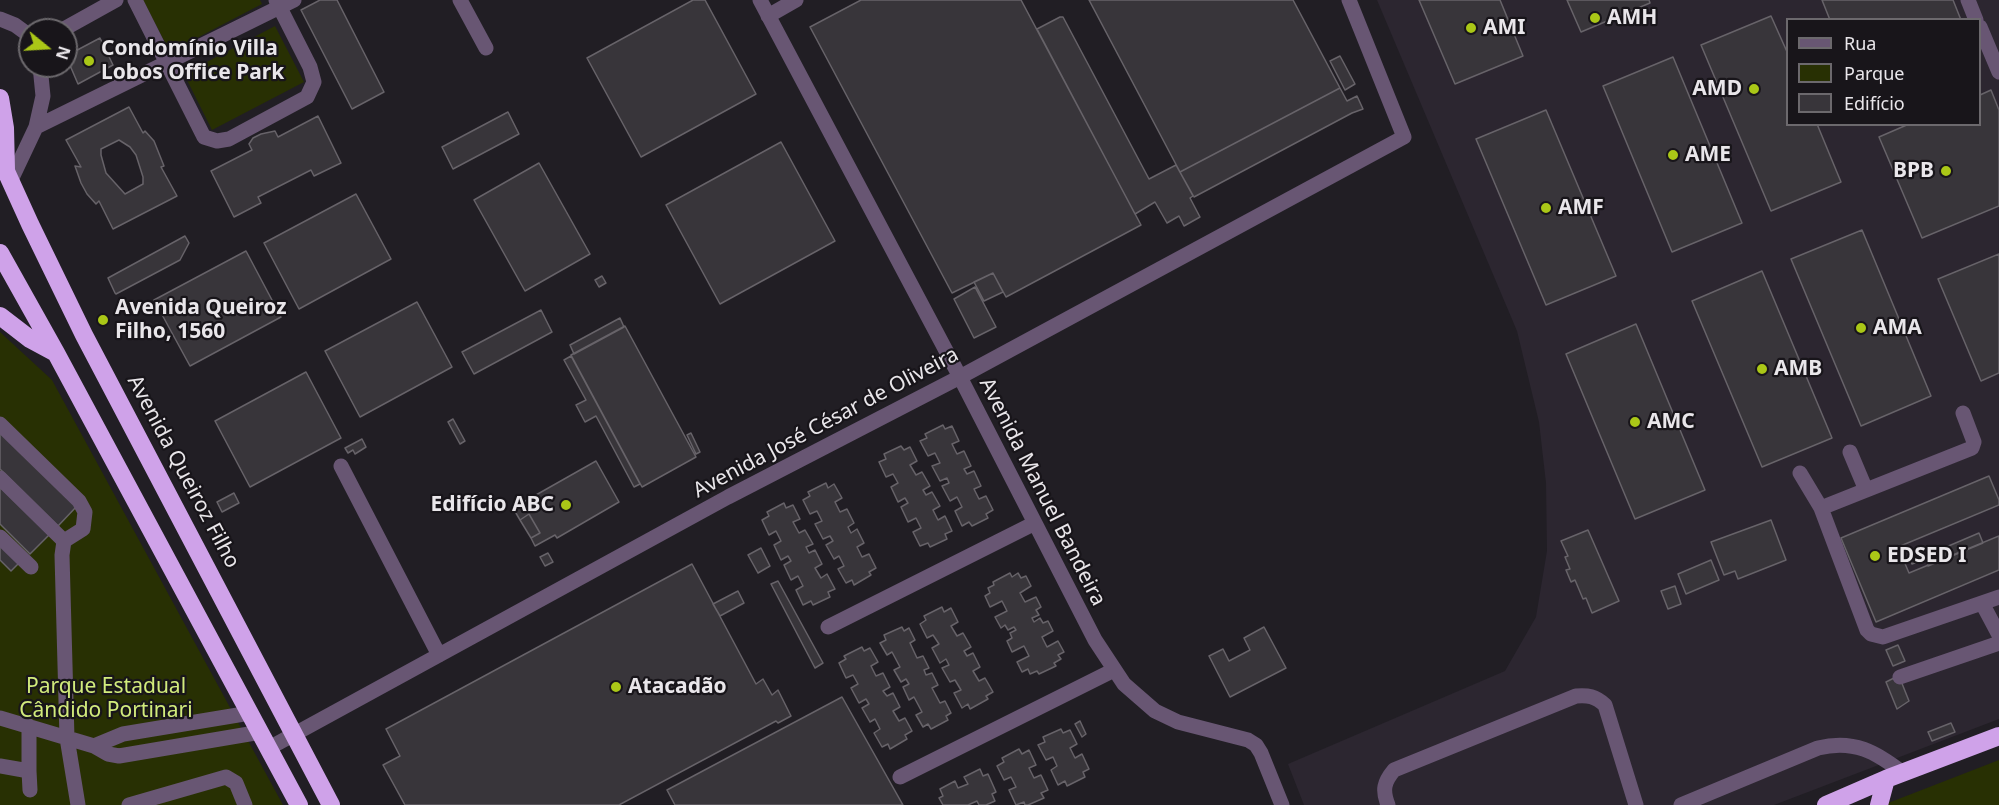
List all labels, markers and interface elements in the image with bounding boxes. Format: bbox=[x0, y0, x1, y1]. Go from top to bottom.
place label: AMH bbox=[1607, 5, 1657, 31]
marker: AMH bbox=[1588, 11, 1602, 25]
place label: AMI bbox=[1483, 15, 1526, 41]
north arrow bbox=[18, 18, 78, 78]
legend bbox=[1786, 18, 1981, 126]
marker: AMI bbox=[1464, 21, 1478, 35]
text: Rua bbox=[1844, 31, 1876, 55]
place label: Condomínio Villa Lobos Office Park bbox=[101, 36, 284, 86]
text: N bbox=[51, 43, 76, 63]
marker: Condomínio Villa Lobos Office Park bbox=[82, 54, 96, 68]
text: Parque bbox=[1844, 61, 1904, 85]
place label: AMD bbox=[1692, 76, 1742, 102]
marker: AMD bbox=[1747, 82, 1761, 96]
text: Edifício bbox=[1844, 91, 1905, 115]
place label: AME bbox=[1685, 142, 1731, 168]
marker: AME bbox=[1666, 148, 1680, 162]
place label: BPB bbox=[1893, 158, 1934, 184]
marker: BPB bbox=[1939, 164, 1953, 178]
place label: AMF bbox=[1558, 195, 1604, 221]
marker: AMF bbox=[1539, 201, 1553, 215]
place label: Avenida Queiroz Filho, 1560 bbox=[115, 295, 287, 345]
marker: Avenida Queiroz Filho, 1560 bbox=[96, 313, 110, 327]
place label: AMA bbox=[1873, 315, 1922, 341]
marker: AMA bbox=[1854, 321, 1868, 335]
street label: Avenida José César de Oliveira bbox=[689, 342, 963, 504]
place label: AMB bbox=[1774, 356, 1822, 382]
marker: AMB bbox=[1755, 362, 1769, 376]
street label: Avenida Queiroz Filho bbox=[121, 371, 245, 573]
street label: Avenida Manuel Bandeira bbox=[973, 374, 1111, 610]
place label: AMC bbox=[1647, 409, 1695, 435]
marker: AMC bbox=[1628, 415, 1642, 429]
place label: Edifício ABC bbox=[431, 492, 554, 518]
marker: Edifício ABC bbox=[559, 498, 573, 512]
place label: EDSED I bbox=[1887, 543, 1966, 569]
marker: EDSED I bbox=[1868, 549, 1882, 563]
park label: Parque Estadual Cândido Portinari bbox=[19, 674, 193, 724]
place label: Atacadão bbox=[628, 674, 727, 700]
marker: Atacadão bbox=[609, 680, 623, 694]

